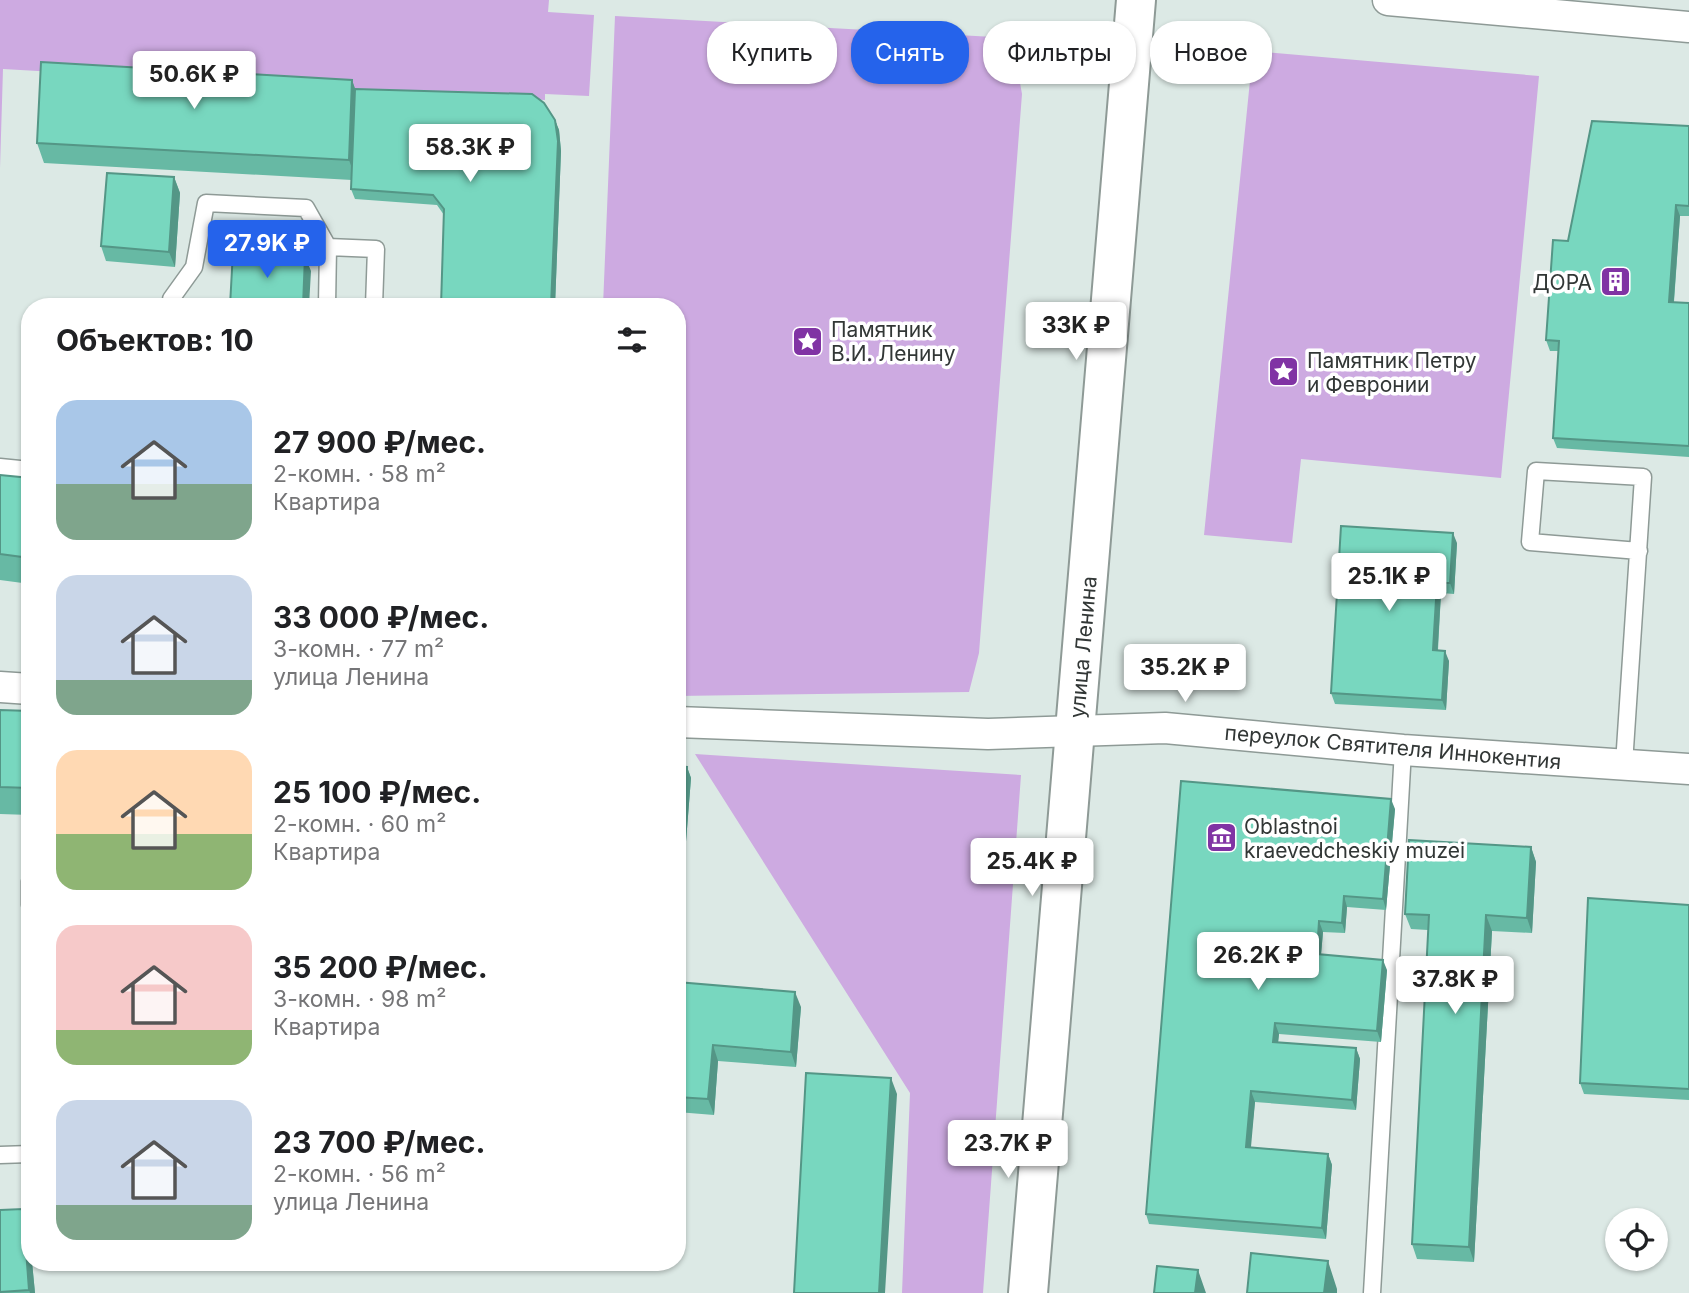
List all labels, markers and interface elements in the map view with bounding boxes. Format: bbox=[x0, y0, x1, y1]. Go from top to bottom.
chip: Купить bbox=[707, 21, 837, 84]
chip: Снять bbox=[851, 21, 969, 84]
chip: Фильтры bbox=[983, 21, 1136, 84]
chip: Новое bbox=[1150, 21, 1272, 84]
pin: 50.6K ₽ bbox=[129, 52, 259, 111]
text: 50.6K ₽ bbox=[149, 60, 239, 88]
pin: 58.3K ₽ bbox=[405, 124, 535, 184]
text: 58.3K ₽ bbox=[425, 133, 515, 161]
pin: 27.9K ₽ bbox=[202, 220, 332, 280]
text: 27.9K ₽ bbox=[224, 229, 310, 257]
building icon: ДОРА bbox=[1598, 265, 1632, 299]
place label: ДОРА bbox=[1532, 270, 1592, 295]
pin: 33K ₽ bbox=[1027, 302, 1125, 362]
text: 33K ₽ bbox=[1042, 311, 1110, 339]
place label: Памятник В.И. Ленину bbox=[831, 317, 956, 366]
icon: filters bbox=[613, 321, 651, 359]
text: Объектов: 10 bbox=[56, 322, 254, 358]
place icon: Памятник В.И. Ленину bbox=[791, 324, 825, 358]
place label: Памятник Петру и Февронии bbox=[1307, 348, 1477, 397]
place icon: Памятник Петру и Февронии bbox=[1267, 355, 1301, 389]
text: 27 900 ₽/мес. bbox=[273, 424, 486, 460]
icon: home bbox=[112, 428, 196, 512]
text: 2-комн. · 58 m² bbox=[273, 460, 446, 488]
text: Квартира bbox=[273, 488, 380, 516]
pin: 25.1K ₽ bbox=[1324, 554, 1454, 613]
text: 25.1K ₽ bbox=[1347, 562, 1431, 590]
street label: улица Ленина bbox=[1064, 575, 1102, 719]
text: 33 000 ₽/мес. bbox=[273, 599, 489, 635]
icon: home bbox=[112, 603, 196, 687]
text: 3-комн. · 77 m² bbox=[273, 635, 444, 663]
pin: 35.2K ₽ bbox=[1120, 644, 1250, 704]
text: 35.2K ₽ bbox=[1140, 653, 1230, 681]
text: улица Ленина bbox=[273, 663, 429, 691]
street label: переулок Святителя Иннокентия bbox=[1224, 720, 1562, 774]
text: 25 100 ₽/мес. bbox=[273, 774, 481, 810]
icon: home bbox=[112, 778, 196, 862]
text: 2-комн. · 60 m² bbox=[273, 810, 446, 838]
place label: Oblastnoi kraevedcheskiy muzei bbox=[1244, 814, 1465, 863]
museum icon: Oblastnoi kraevedcheskiy muzei bbox=[1204, 821, 1238, 855]
text: Квартира bbox=[273, 838, 380, 866]
pin: 25.4K ₽ bbox=[967, 838, 1097, 898]
text: 25.4K ₽ bbox=[987, 847, 1077, 875]
pin: 26.2K ₽ bbox=[1193, 932, 1323, 992]
text: 26.2K ₽ bbox=[1213, 941, 1303, 969]
text: 35 200 ₽/мес. bbox=[273, 949, 488, 985]
icon: home bbox=[112, 953, 196, 1037]
pin: 37.8K ₽ bbox=[1390, 956, 1520, 1016]
text: 37.8K ₽ bbox=[1412, 965, 1498, 993]
text: 3-комн. · 98 m² bbox=[273, 985, 446, 1013]
text: Квартира bbox=[273, 1013, 380, 1041]
pin: 23.7K ₽ bbox=[943, 1120, 1073, 1180]
text: 23 700 ₽/мес. bbox=[273, 1124, 486, 1160]
icon: home bbox=[112, 1128, 196, 1212]
text: 23.7K ₽ bbox=[964, 1129, 1052, 1157]
text: 2-комн. · 56 m² bbox=[273, 1160, 446, 1188]
text: улица Ленина bbox=[273, 1188, 429, 1216]
map controls bbox=[1605, 1208, 1668, 1271]
button: locate bbox=[1605, 1208, 1668, 1271]

